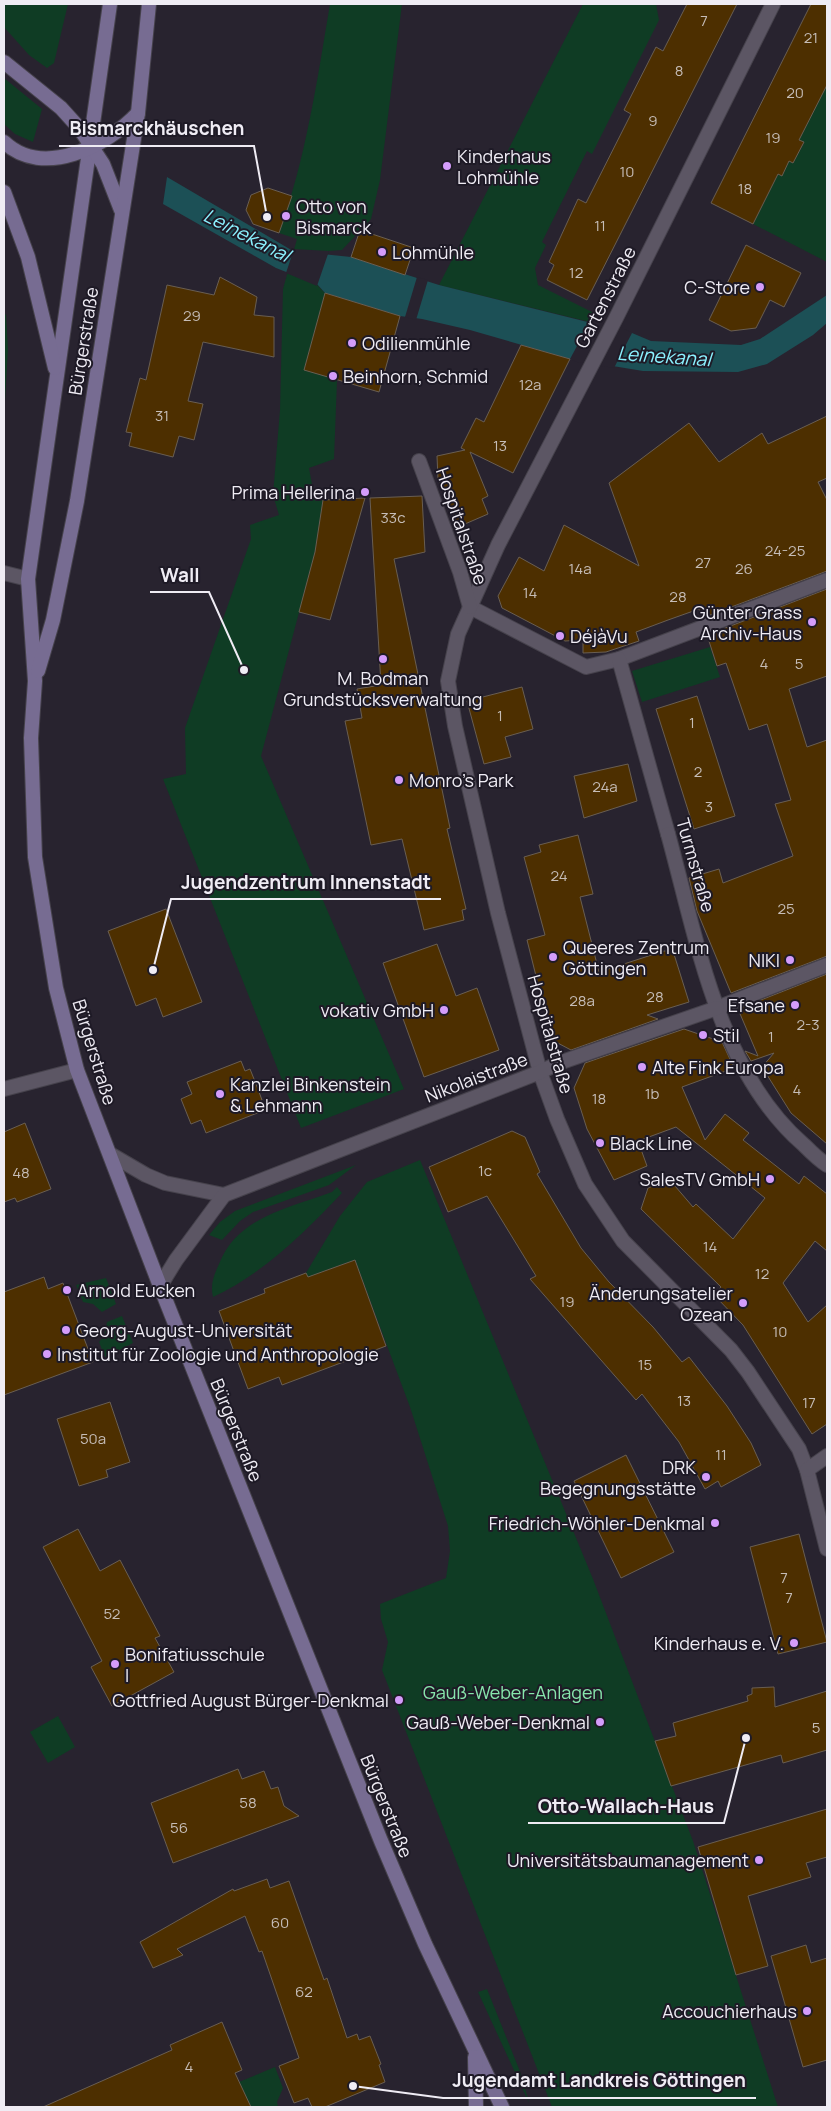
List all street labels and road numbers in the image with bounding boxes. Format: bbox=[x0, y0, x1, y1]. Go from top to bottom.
street label: Gartenstraße bbox=[569, 242, 641, 352]
street label: Bürgerstraße bbox=[63, 285, 103, 397]
street label: Hospitalstraße bbox=[431, 464, 493, 588]
street label: Turmstraße bbox=[671, 815, 721, 915]
street label: Hospitalstraße bbox=[523, 972, 579, 1096]
street label: Bürgerstraße bbox=[68, 996, 122, 1108]
street label: Nikolaistraße bbox=[421, 1046, 531, 1108]
street label: Bürgerstraße bbox=[205, 1375, 269, 1485]
street label: Bürgerstraße bbox=[355, 1751, 419, 1861]

